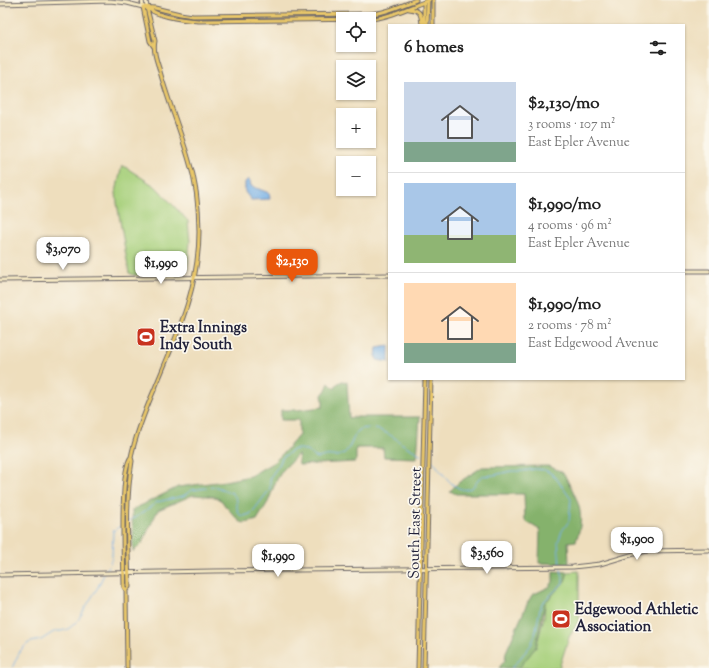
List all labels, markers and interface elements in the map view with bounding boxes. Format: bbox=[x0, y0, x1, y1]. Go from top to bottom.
map controls bbox=[336, 12, 376, 196]
button: locate bbox=[336, 12, 376, 52]
text: 6 homes bbox=[404, 36, 464, 60]
icon: filters bbox=[647, 37, 669, 59]
button: layers bbox=[336, 60, 376, 100]
text: $2,130/mo bbox=[528, 92, 600, 116]
icon: home bbox=[436, 98, 484, 146]
button: + bbox=[336, 108, 376, 148]
text: 3 rooms · 107 m² bbox=[528, 116, 615, 134]
text: East Epler Avenue bbox=[528, 134, 630, 152]
button: − bbox=[336, 156, 376, 196]
text: $1,990/mo bbox=[528, 193, 601, 217]
icon: home bbox=[436, 199, 484, 247]
text: 4 rooms · 96 m² bbox=[528, 217, 612, 235]
text: East Epler Avenue bbox=[528, 235, 630, 253]
pin: $3,070 bbox=[30, 237, 96, 271]
text: $3,070 bbox=[45, 241, 81, 259]
pin: $2,130 bbox=[259, 249, 325, 283]
pin: $1,990 bbox=[128, 251, 194, 285]
text: $2,130 bbox=[276, 253, 308, 271]
text: $1,990 bbox=[144, 255, 178, 273]
text: $1,990/mo bbox=[528, 293, 601, 317]
icon: home bbox=[436, 299, 484, 347]
text: 2 rooms · 78 m² bbox=[528, 317, 612, 335]
place label: Extra Innings Indy South bbox=[160, 318, 247, 356]
sports icon: Extra Innings Indy South bbox=[135, 326, 157, 348]
text: East Edgewood Avenue bbox=[528, 335, 659, 353]
street label: South East Street bbox=[405, 467, 427, 579]
pin: $1,900 bbox=[604, 527, 670, 561]
text: $1,900 bbox=[620, 531, 654, 549]
pin: $3,560 bbox=[454, 541, 520, 575]
pin: $1,990 bbox=[245, 544, 311, 578]
text: $3,560 bbox=[470, 545, 504, 563]
text: $1,990 bbox=[261, 548, 295, 566]
place label: Edgewood Athletic Association bbox=[575, 600, 698, 638]
sports icon: Edgewood Athletic Association bbox=[550, 608, 572, 630]

